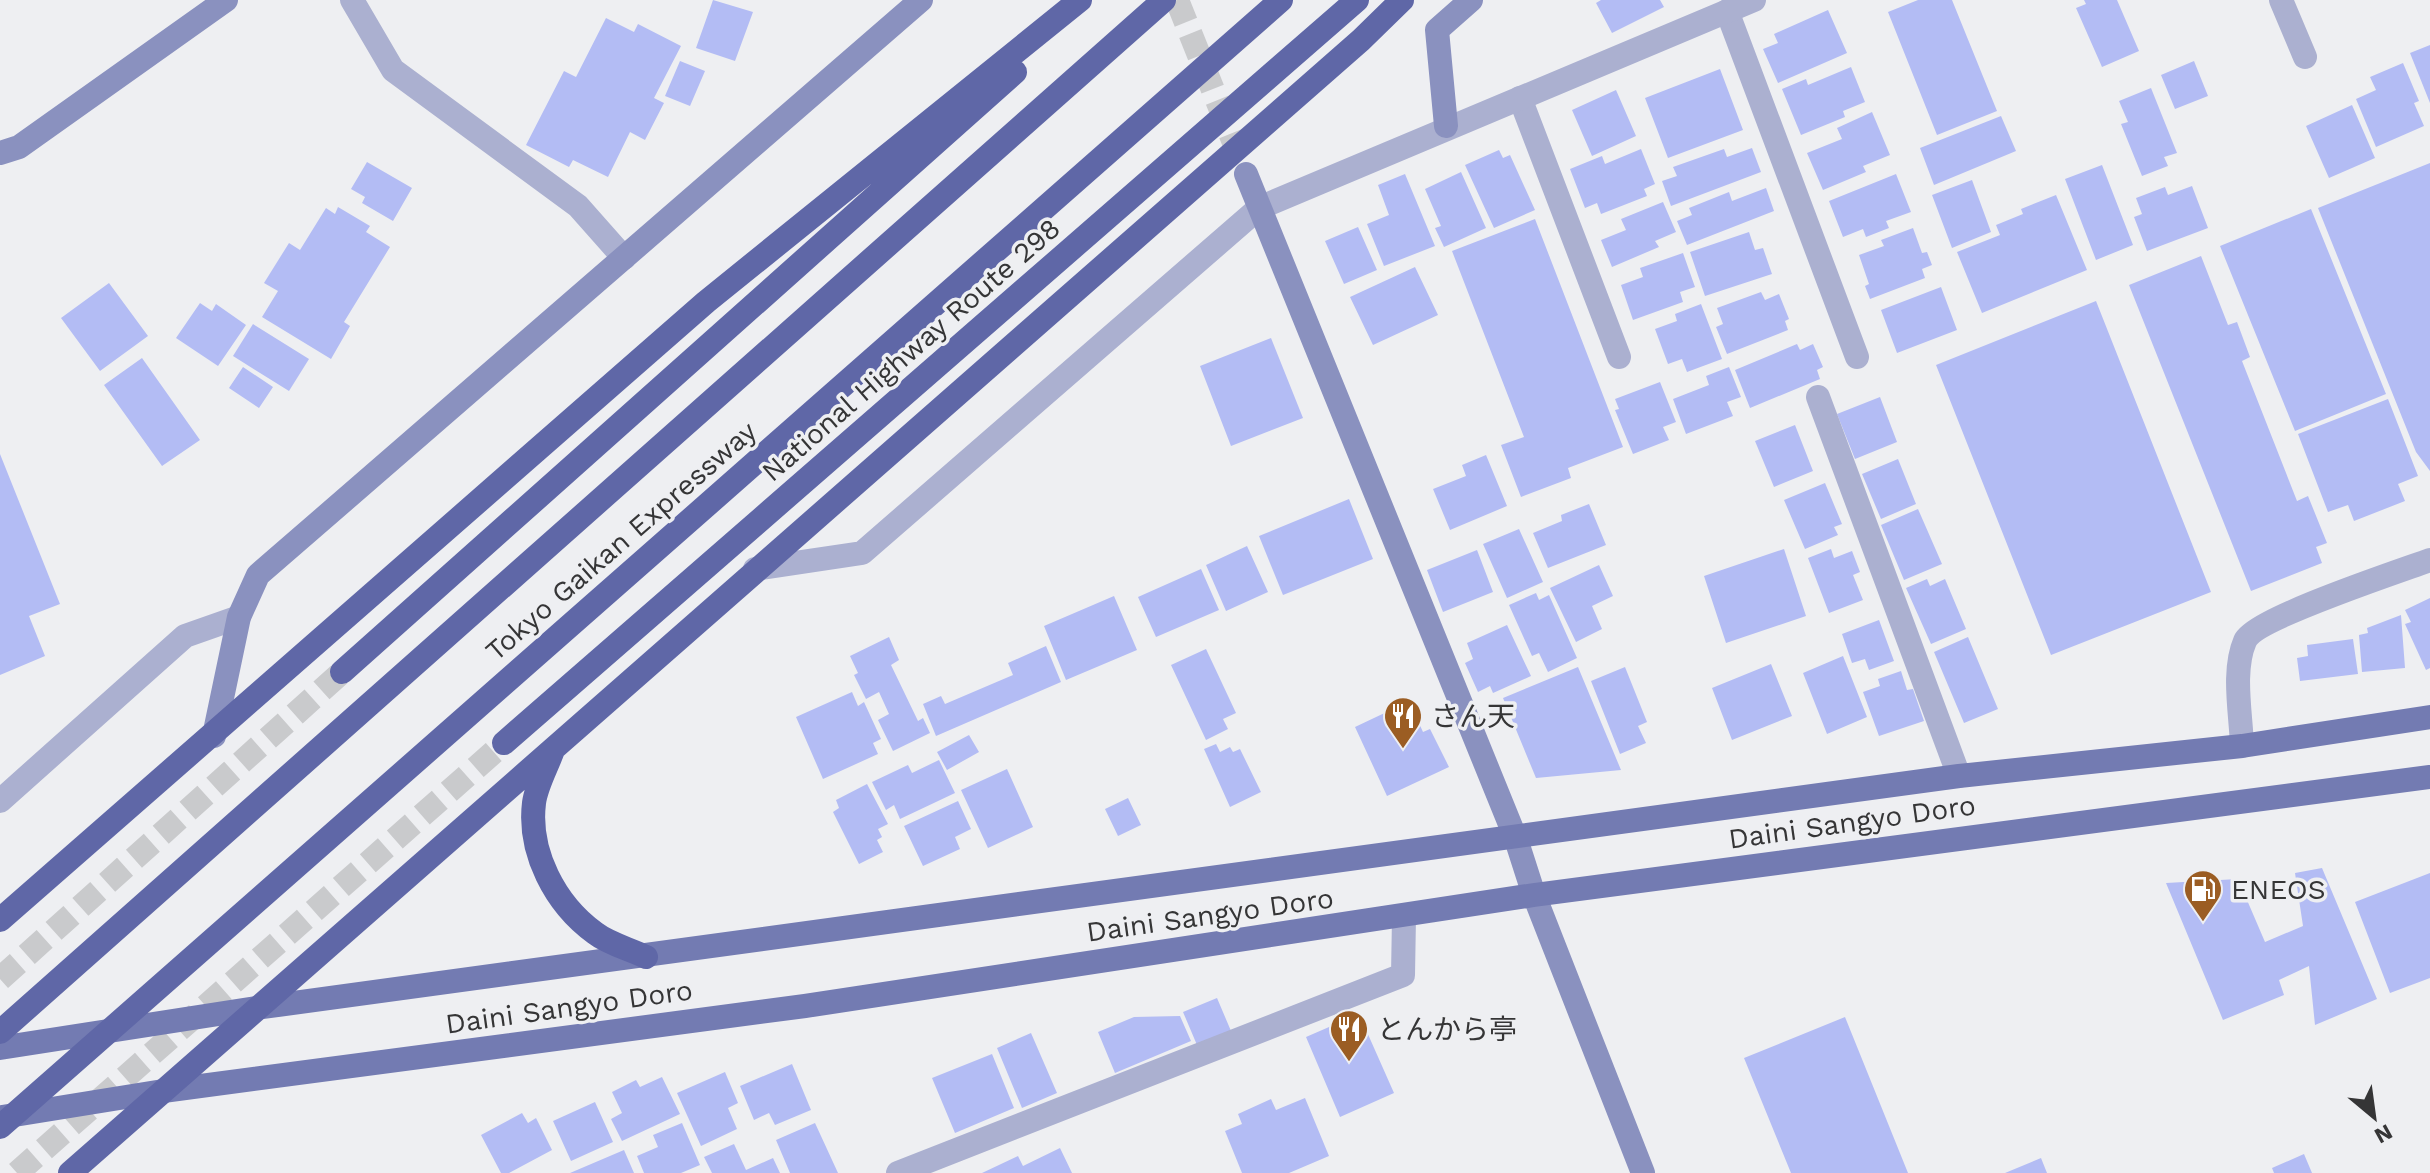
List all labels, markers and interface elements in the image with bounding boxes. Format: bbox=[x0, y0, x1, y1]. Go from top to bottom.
street label: National Highway Route 298 bbox=[755, 212, 1067, 488]
street label: Tokyo Gaikan Expressway bbox=[479, 414, 764, 668]
restaurant icon: さん天 bbox=[1382, 695, 1424, 750]
place label: さん天 bbox=[1431, 700, 1515, 733]
street label: Daini Sangyo Doro bbox=[1726, 788, 1978, 856]
fuel station icon: ENEOS bbox=[2182, 868, 2224, 923]
place label: ENEOS bbox=[2231, 873, 2326, 906]
street label: Daini Sangyo Doro bbox=[1084, 881, 1336, 949]
street label: Daini Sangyo Doro bbox=[443, 973, 695, 1041]
restaurant icon: とんから亭 bbox=[1328, 1008, 1370, 1063]
place label: とんから亭 bbox=[1377, 1013, 1517, 1046]
north arrow bbox=[2334, 1077, 2414, 1157]
text: N bbox=[2370, 1119, 2397, 1149]

